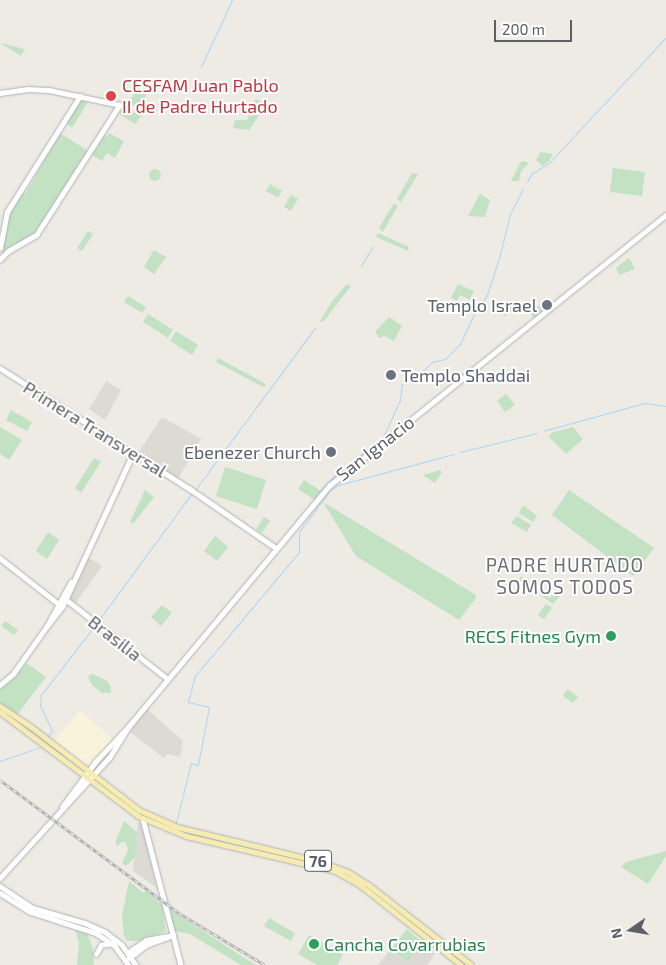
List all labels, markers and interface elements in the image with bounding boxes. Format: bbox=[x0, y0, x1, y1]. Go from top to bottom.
scale bar bbox=[496, 10, 574, 42]
text: 200 m bbox=[502, 20, 545, 38]
place label: CESFAM Juan Pablo II de Padre Hurtado bbox=[122, 75, 279, 118]
marker: CESFAM Juan Pablo II de Padre Hurtado bbox=[104, 89, 118, 103]
place label: Templo Israel bbox=[427, 294, 537, 316]
marker: Templo Israel bbox=[541, 299, 553, 311]
place label: Templo Shaddai bbox=[401, 364, 530, 386]
marker: Templo Shaddai bbox=[385, 369, 397, 381]
street label: Primera Transversal bbox=[19, 376, 171, 482]
street label: San Ignacio bbox=[332, 411, 418, 485]
place label: Ebenezer Church bbox=[184, 441, 321, 463]
marker: Ebenezer Church bbox=[325, 446, 337, 458]
district label: PADRE HURTADO SOMOS TODOS bbox=[484, 554, 646, 598]
street label: Brasilia bbox=[84, 611, 146, 665]
place label: RECS Fitnes Gym bbox=[465, 625, 601, 647]
marker: RECS Fitnes Gym bbox=[605, 630, 617, 642]
road number: 76 bbox=[303, 848, 333, 874]
north arrow bbox=[606, 905, 656, 955]
text: N bbox=[606, 927, 625, 940]
place label: Cancha Covarrubias bbox=[324, 933, 486, 955]
marker: Cancha Covarrubias bbox=[308, 938, 320, 950]

